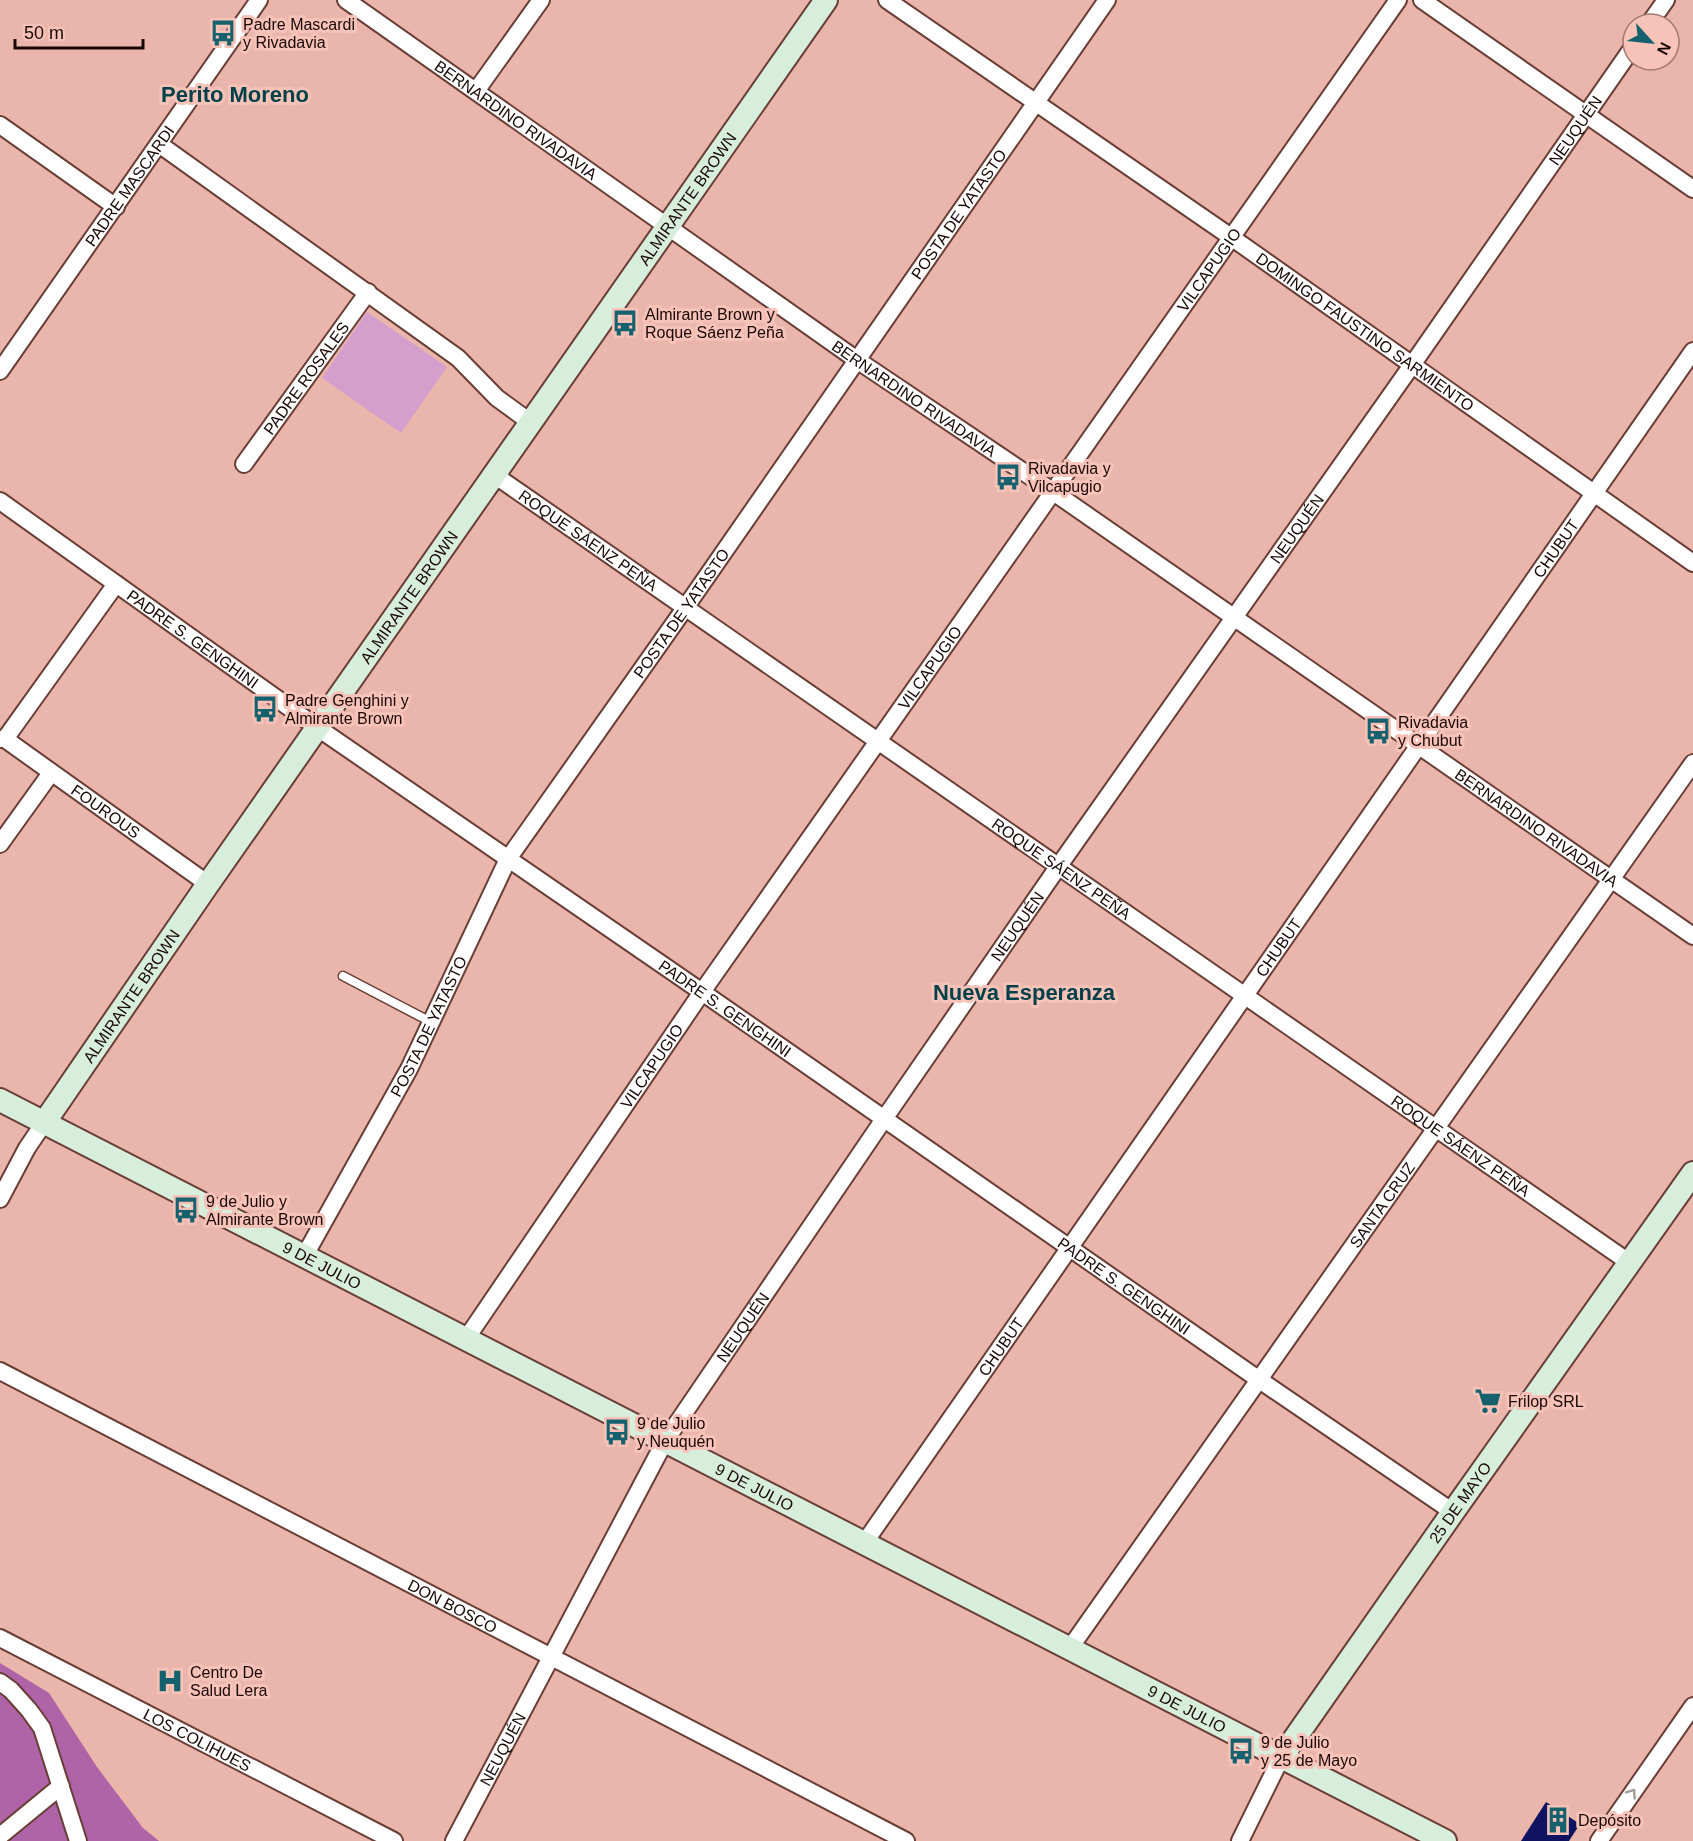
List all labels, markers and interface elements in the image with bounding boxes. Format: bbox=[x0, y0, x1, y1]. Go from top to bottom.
scale bar bbox=[15, 12, 142, 50]
north arrow bbox=[1621, 12, 1681, 72]
place label: Padre Mascardi y Rivadavia bbox=[243, 16, 355, 51]
bus stop icon: Padre Mascardi y Rivadavia bbox=[208, 18, 238, 48]
text: 50 m bbox=[24, 23, 64, 43]
text: N bbox=[1654, 40, 1674, 58]
street label: BERNARDINO RIVADAVIA bbox=[431, 57, 600, 183]
district label: Perito Moreno bbox=[161, 82, 309, 107]
street label: NEUQUÉN bbox=[1546, 93, 1605, 168]
street label: PADRE MASCARDI bbox=[82, 123, 178, 249]
street label: ALMIRANTE BROWN bbox=[635, 130, 740, 268]
street label: POSTA DE YATASTO bbox=[908, 146, 1010, 282]
street label: VILCAPUGIO bbox=[1174, 225, 1244, 315]
street label: DOMINGO FAUSTINO SARMIENTO bbox=[1253, 250, 1477, 415]
place label: Almirante Brown y Roque Sáenz Peña bbox=[645, 306, 784, 341]
bus stop icon: Almirante Brown y Roque Sáenz Peña bbox=[610, 308, 640, 338]
street label: PADRE ROSALES bbox=[260, 319, 352, 438]
street label: BERNARDINO RIVADAVIA bbox=[829, 337, 1000, 460]
place label: Rivadavia y Vilcapugio bbox=[1028, 460, 1111, 495]
bus stop icon: Rivadavia y Vilcapugio bbox=[993, 462, 1023, 492]
street label: ROQUE SÁENZ PEÑA bbox=[516, 487, 661, 595]
street label: NEUQUÉN bbox=[1267, 491, 1327, 566]
street label: CHUBUT bbox=[1530, 516, 1582, 581]
street label: ALMIRANTE BROWN bbox=[357, 528, 461, 667]
street label: POSTA DE YATASTO bbox=[630, 545, 733, 681]
street label: PADRE S. GENGHINI bbox=[124, 587, 261, 692]
street label: VILCAPUGIO bbox=[895, 623, 965, 713]
place label: Padre Genghini y Almirante Brown bbox=[285, 692, 409, 727]
bus stop icon: Padre Genghini y Almirante Brown bbox=[250, 694, 280, 724]
place label: Rivadavia y Chubut bbox=[1398, 714, 1468, 749]
bus stop icon: Rivadavia y Chubut bbox=[1363, 716, 1393, 746]
street label: BERNARDINO RIVADAVIA bbox=[1452, 766, 1621, 890]
street label: FOUROUS bbox=[68, 781, 143, 842]
street label: ROQUE SÁENZ PEÑA bbox=[989, 815, 1134, 923]
street label: NEUQUÉN bbox=[988, 889, 1047, 964]
street label: CHUBUT bbox=[1253, 915, 1305, 980]
street label: ALMIRANTE BROWN bbox=[80, 927, 183, 1066]
street label: POSTA DE YATASTO bbox=[387, 954, 470, 1100]
street label: PADRE S. GENGHINI bbox=[655, 957, 794, 1060]
district label: Nueva Esperanza bbox=[933, 980, 1116, 1005]
street label: VILCAPUGIO bbox=[617, 1021, 687, 1112]
street label: ROQUE SÁENZ PEÑA bbox=[1388, 1092, 1533, 1200]
street label: SANTA CRUZ bbox=[1347, 1159, 1418, 1251]
place label: 9 de Julio y Almirante Brown bbox=[206, 1193, 323, 1228]
bus stop icon: 9 de Julio y Almirante Brown bbox=[171, 1195, 201, 1225]
street label: PADRE S. GENGHINI bbox=[1054, 1234, 1193, 1338]
street label: 9 DE JULIO bbox=[280, 1239, 364, 1293]
street label: NEUQUÉN bbox=[713, 1289, 772, 1365]
street label: CHUBUT bbox=[975, 1314, 1027, 1379]
supermarket icon: Frilop SRL bbox=[1473, 1386, 1503, 1416]
place label: Frilop SRL bbox=[1508, 1393, 1584, 1410]
place label: 9 de Julio y Neuquén bbox=[637, 1415, 714, 1450]
bus stop icon: 9 de Julio y Neuquén bbox=[602, 1417, 632, 1447]
street label: 25 DE MAYO bbox=[1426, 1459, 1495, 1546]
street label: 9 DE JULIO bbox=[712, 1460, 796, 1514]
street label: DON BOSCO bbox=[405, 1576, 500, 1636]
place label: Centro De Salud Lera bbox=[190, 1664, 267, 1699]
hospital icon: Centro De Salud Lera bbox=[155, 1666, 185, 1696]
street label: 9 DE JULIO bbox=[1145, 1682, 1229, 1736]
street label: LOS COLIHUES bbox=[141, 1705, 254, 1775]
street label: NEUQUÉN bbox=[477, 1710, 529, 1789]
place label: 9 de Julio y 25 de Mayo bbox=[1261, 1734, 1357, 1769]
bus stop icon: 9 de Julio y 25 de Mayo bbox=[1226, 1736, 1256, 1766]
one-way arrow bbox=[1625, 1789, 1636, 1800]
building icon: Depósito bbox=[1543, 1805, 1573, 1835]
place label: Depósito bbox=[1578, 1812, 1641, 1829]

